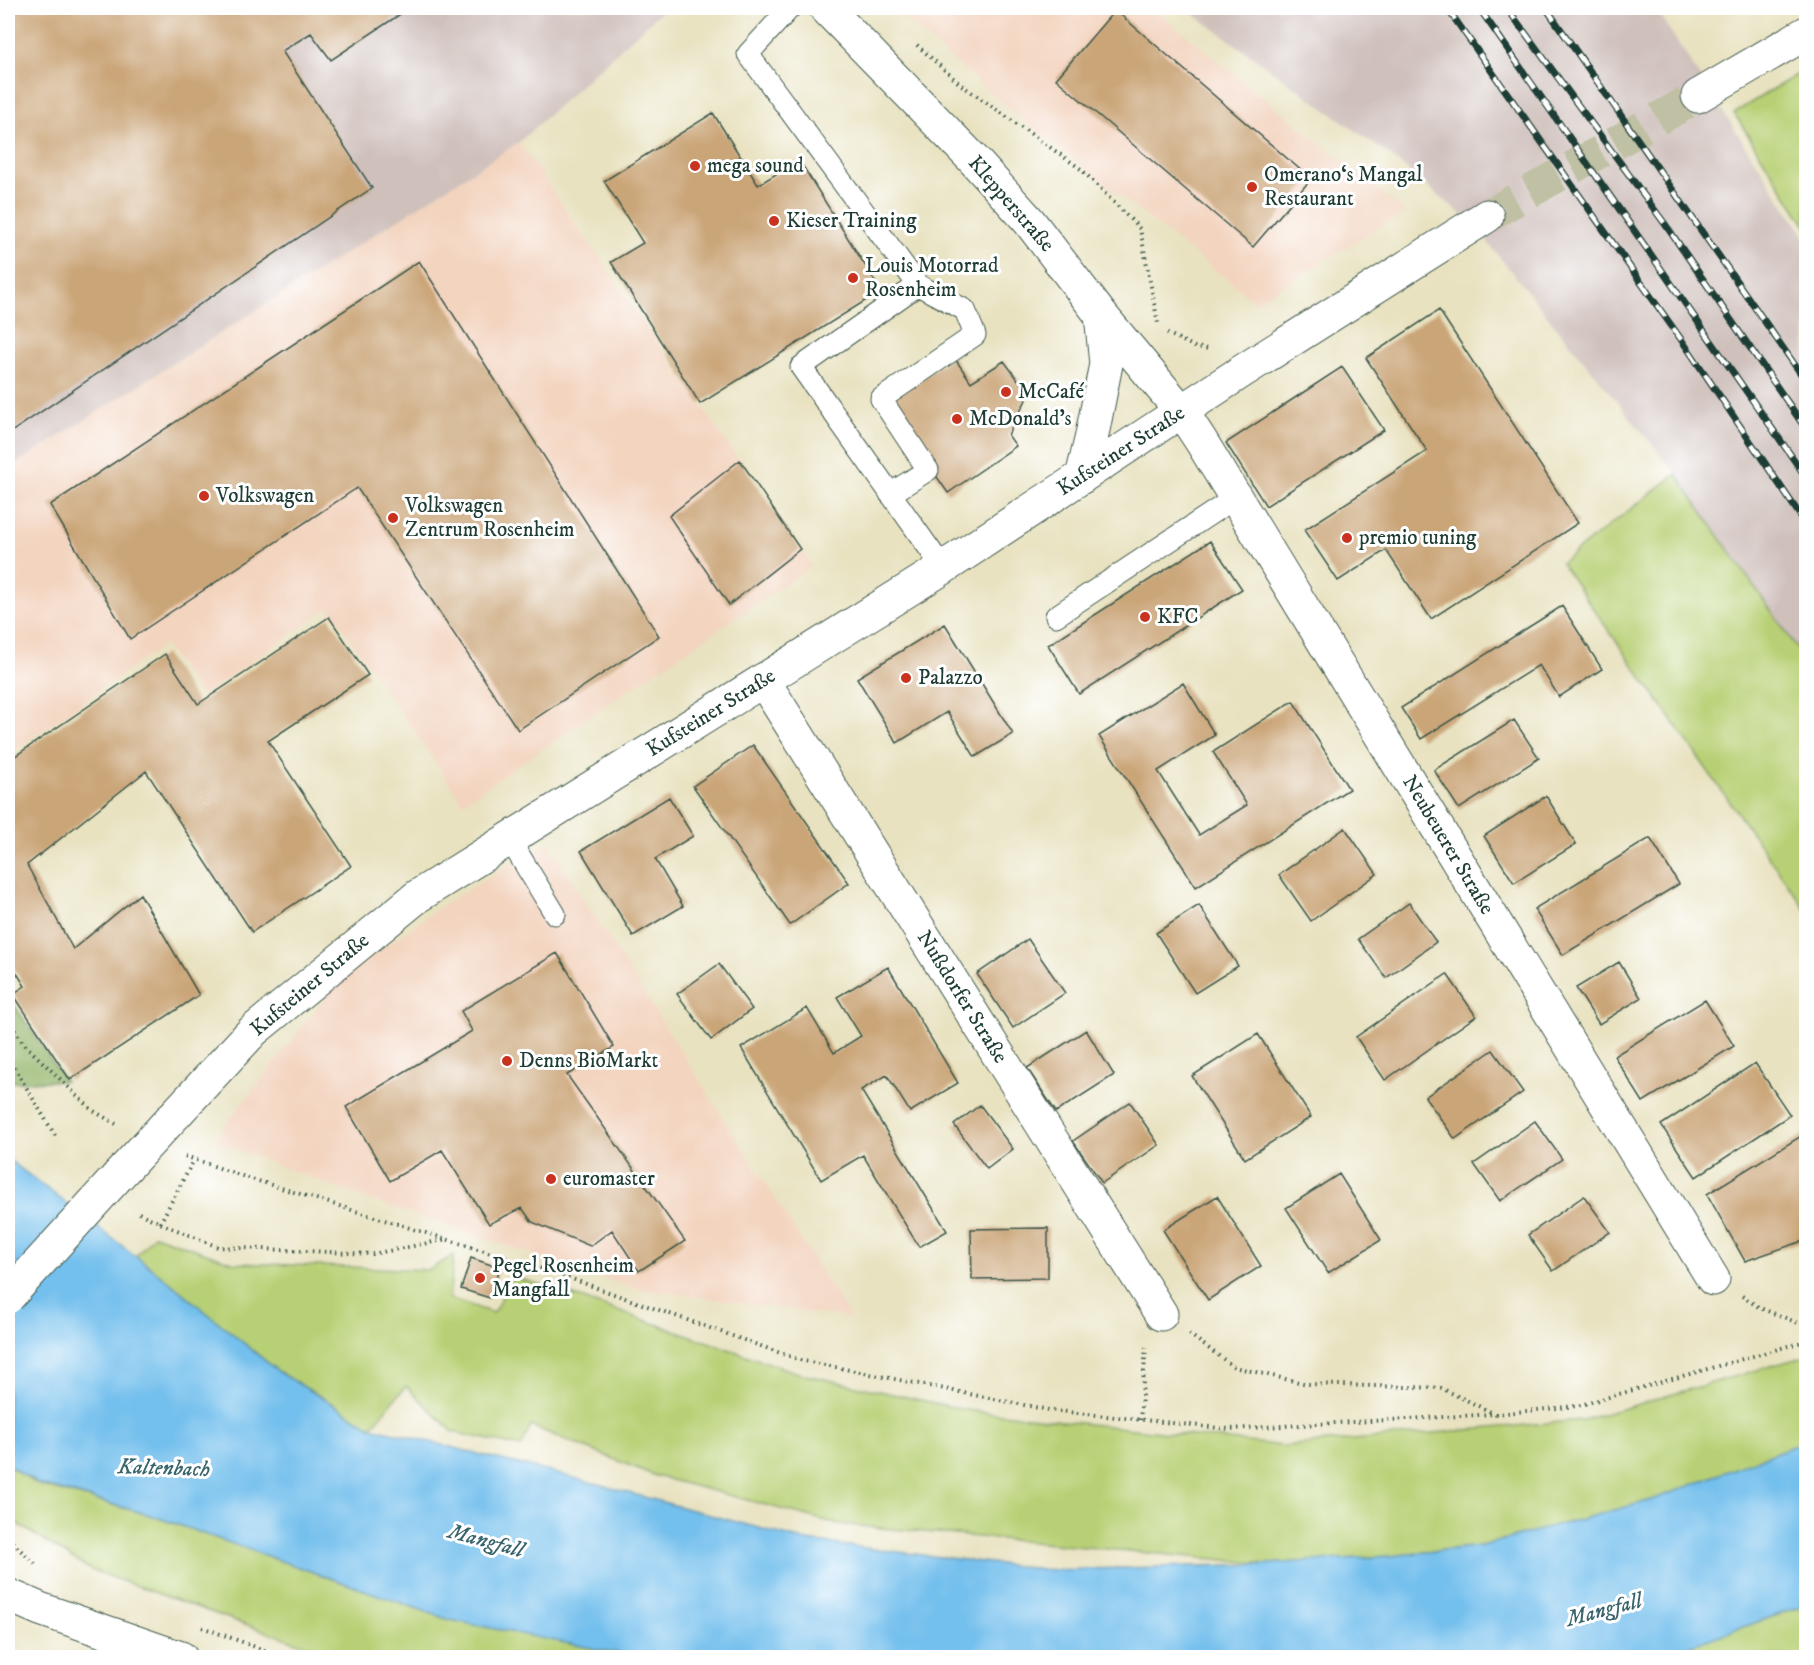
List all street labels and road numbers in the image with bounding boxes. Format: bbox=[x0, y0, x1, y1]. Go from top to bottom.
street label: Klepperstraße bbox=[962, 151, 1060, 258]
street label: Kufsteiner Straße bbox=[1052, 400, 1190, 502]
street label: Kufsteiner Straße bbox=[642, 663, 780, 763]
street label: Neubeuerer Straße bbox=[1396, 771, 1500, 920]
street label: Nußdorfer Straße bbox=[911, 926, 1013, 1068]
street label: Kufsteiner Straße bbox=[245, 928, 375, 1042]

